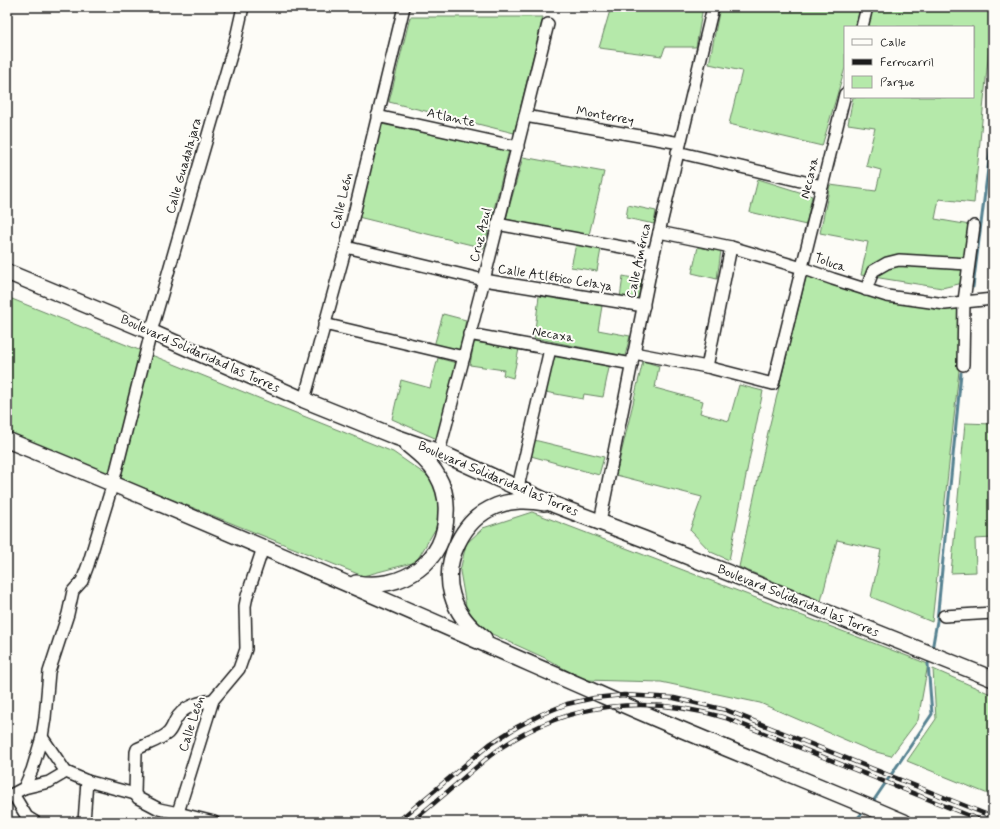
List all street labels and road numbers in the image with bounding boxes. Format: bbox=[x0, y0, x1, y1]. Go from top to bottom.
street label: Monterrey bbox=[575, 103, 635, 129]
street label: Atlante bbox=[425, 105, 477, 131]
street label: Calle Guadalajara bbox=[162, 116, 206, 216]
street label: Necaxa bbox=[797, 155, 823, 200]
street label: Calle León bbox=[327, 171, 357, 231]
street label: Cruz Azul bbox=[466, 206, 496, 264]
street label: Calle América bbox=[623, 222, 655, 300]
street label: Toluca bbox=[812, 250, 848, 276]
street label: Calle Atlético Celaya bbox=[497, 261, 614, 295]
street label: Boulevard Solidaridad las Torres bbox=[118, 311, 283, 397]
street label: Necaxa bbox=[531, 323, 575, 347]
street label: Boulevard Solidaridad las Torres bbox=[415, 437, 581, 521]
street label: Boulevard Solidaridad las Torres bbox=[715, 561, 881, 641]
street label: Calle León bbox=[175, 694, 209, 754]

